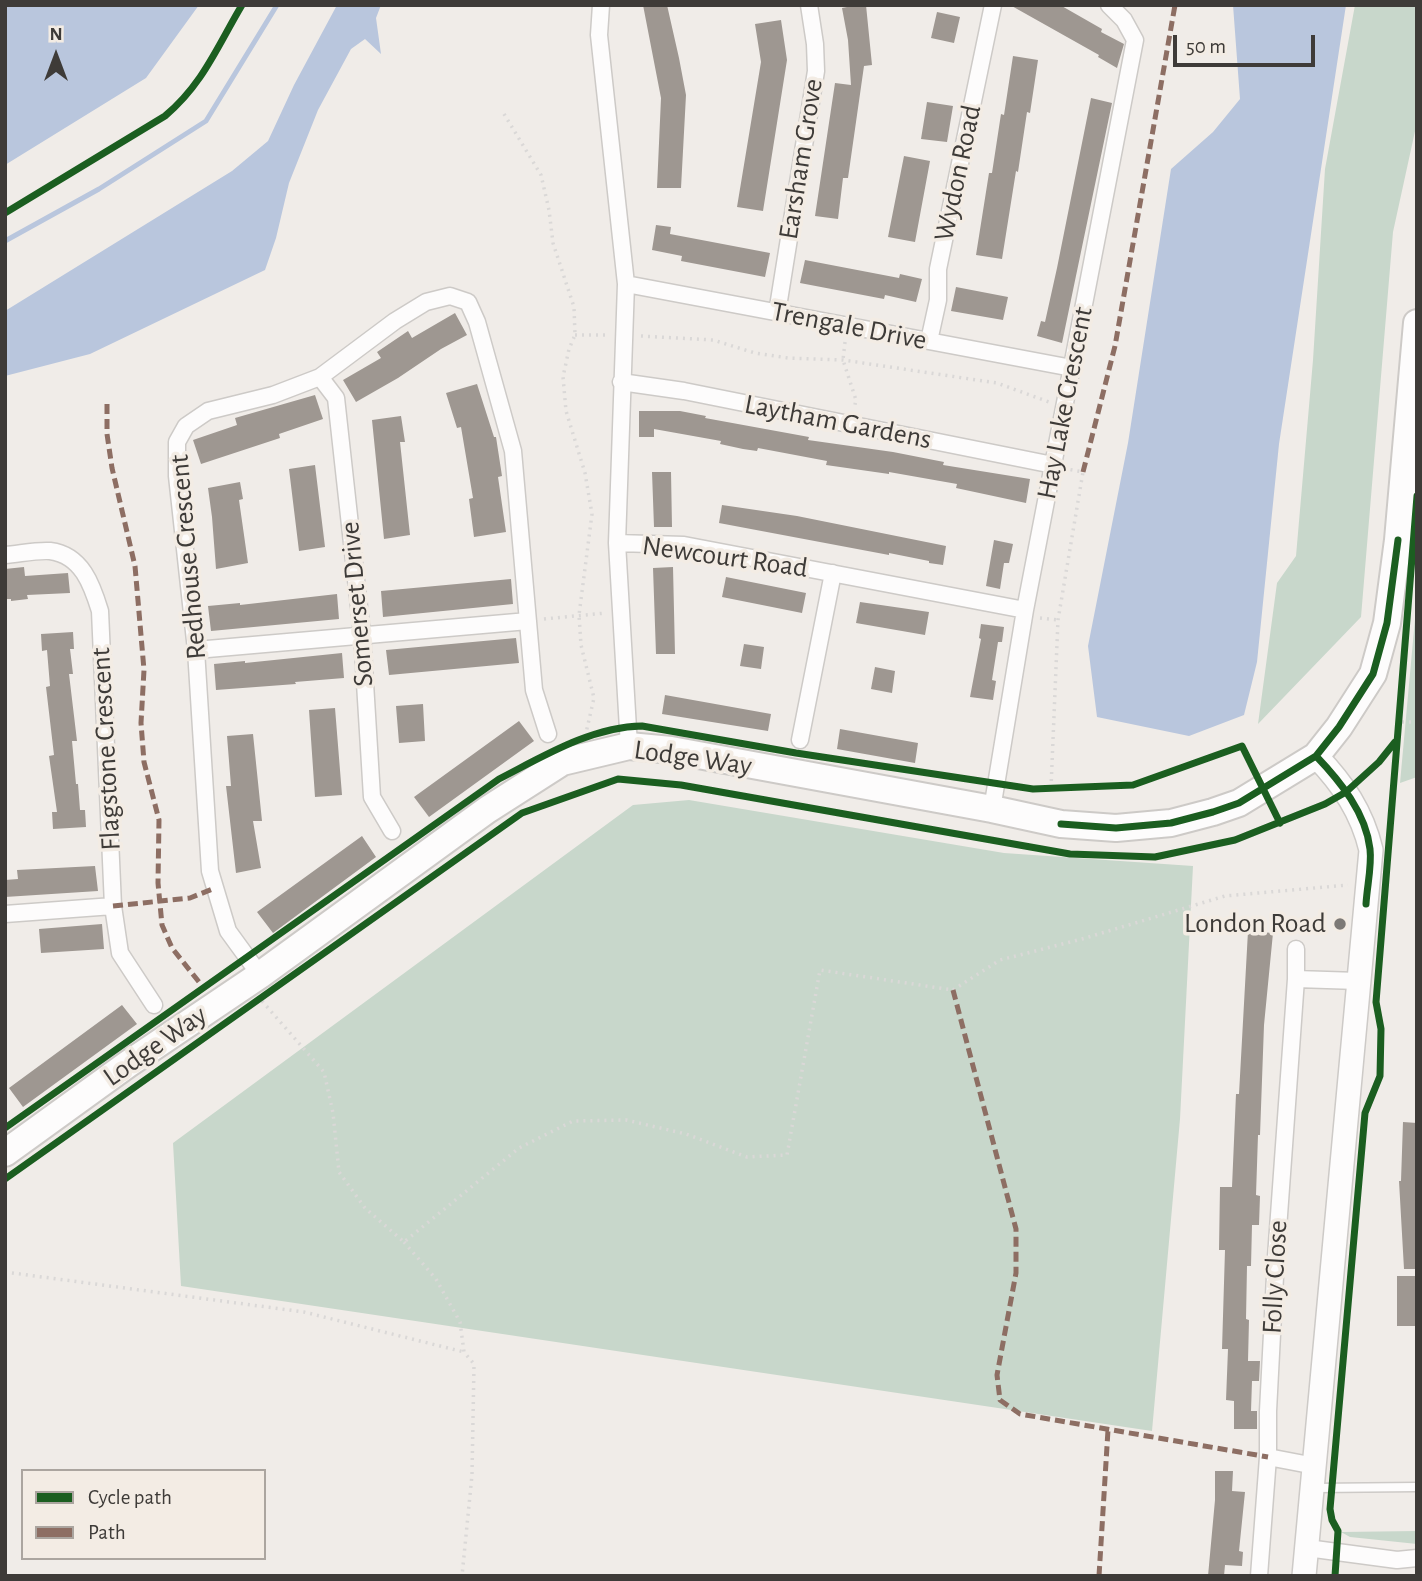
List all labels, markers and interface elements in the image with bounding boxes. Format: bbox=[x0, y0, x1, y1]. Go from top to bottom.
north arrow bbox=[21, 21, 91, 91]
scale bar bbox=[1177, 21, 1319, 65]
text: N bbox=[49, 25, 63, 44]
text: 50 m bbox=[1186, 36, 1226, 57]
street label: Earsham Grove bbox=[772, 76, 830, 242]
street label: Wydon Road bbox=[927, 102, 989, 244]
street label: Trengale Drive bbox=[769, 295, 929, 357]
street label: Hay Lake Crescent bbox=[1030, 304, 1100, 502]
street label: Laytham Gardens bbox=[742, 387, 934, 457]
street label: Redhouse Crescent bbox=[162, 453, 214, 661]
street label: Somerset Drive bbox=[333, 520, 381, 688]
street label: Newcourt Road bbox=[640, 529, 810, 585]
street label: Flagstone Crescent bbox=[84, 647, 128, 851]
street label: Lodge Way bbox=[632, 733, 754, 783]
place label: London Road bbox=[1184, 907, 1326, 941]
marker: London Road bbox=[1332, 916, 1348, 932]
street label: Lodge Way bbox=[97, 998, 213, 1094]
street label: Folly Close bbox=[1255, 1219, 1295, 1335]
legend bbox=[21, 1469, 266, 1560]
text: Cycle path bbox=[88, 1487, 172, 1508]
text: Path bbox=[88, 1522, 126, 1543]

